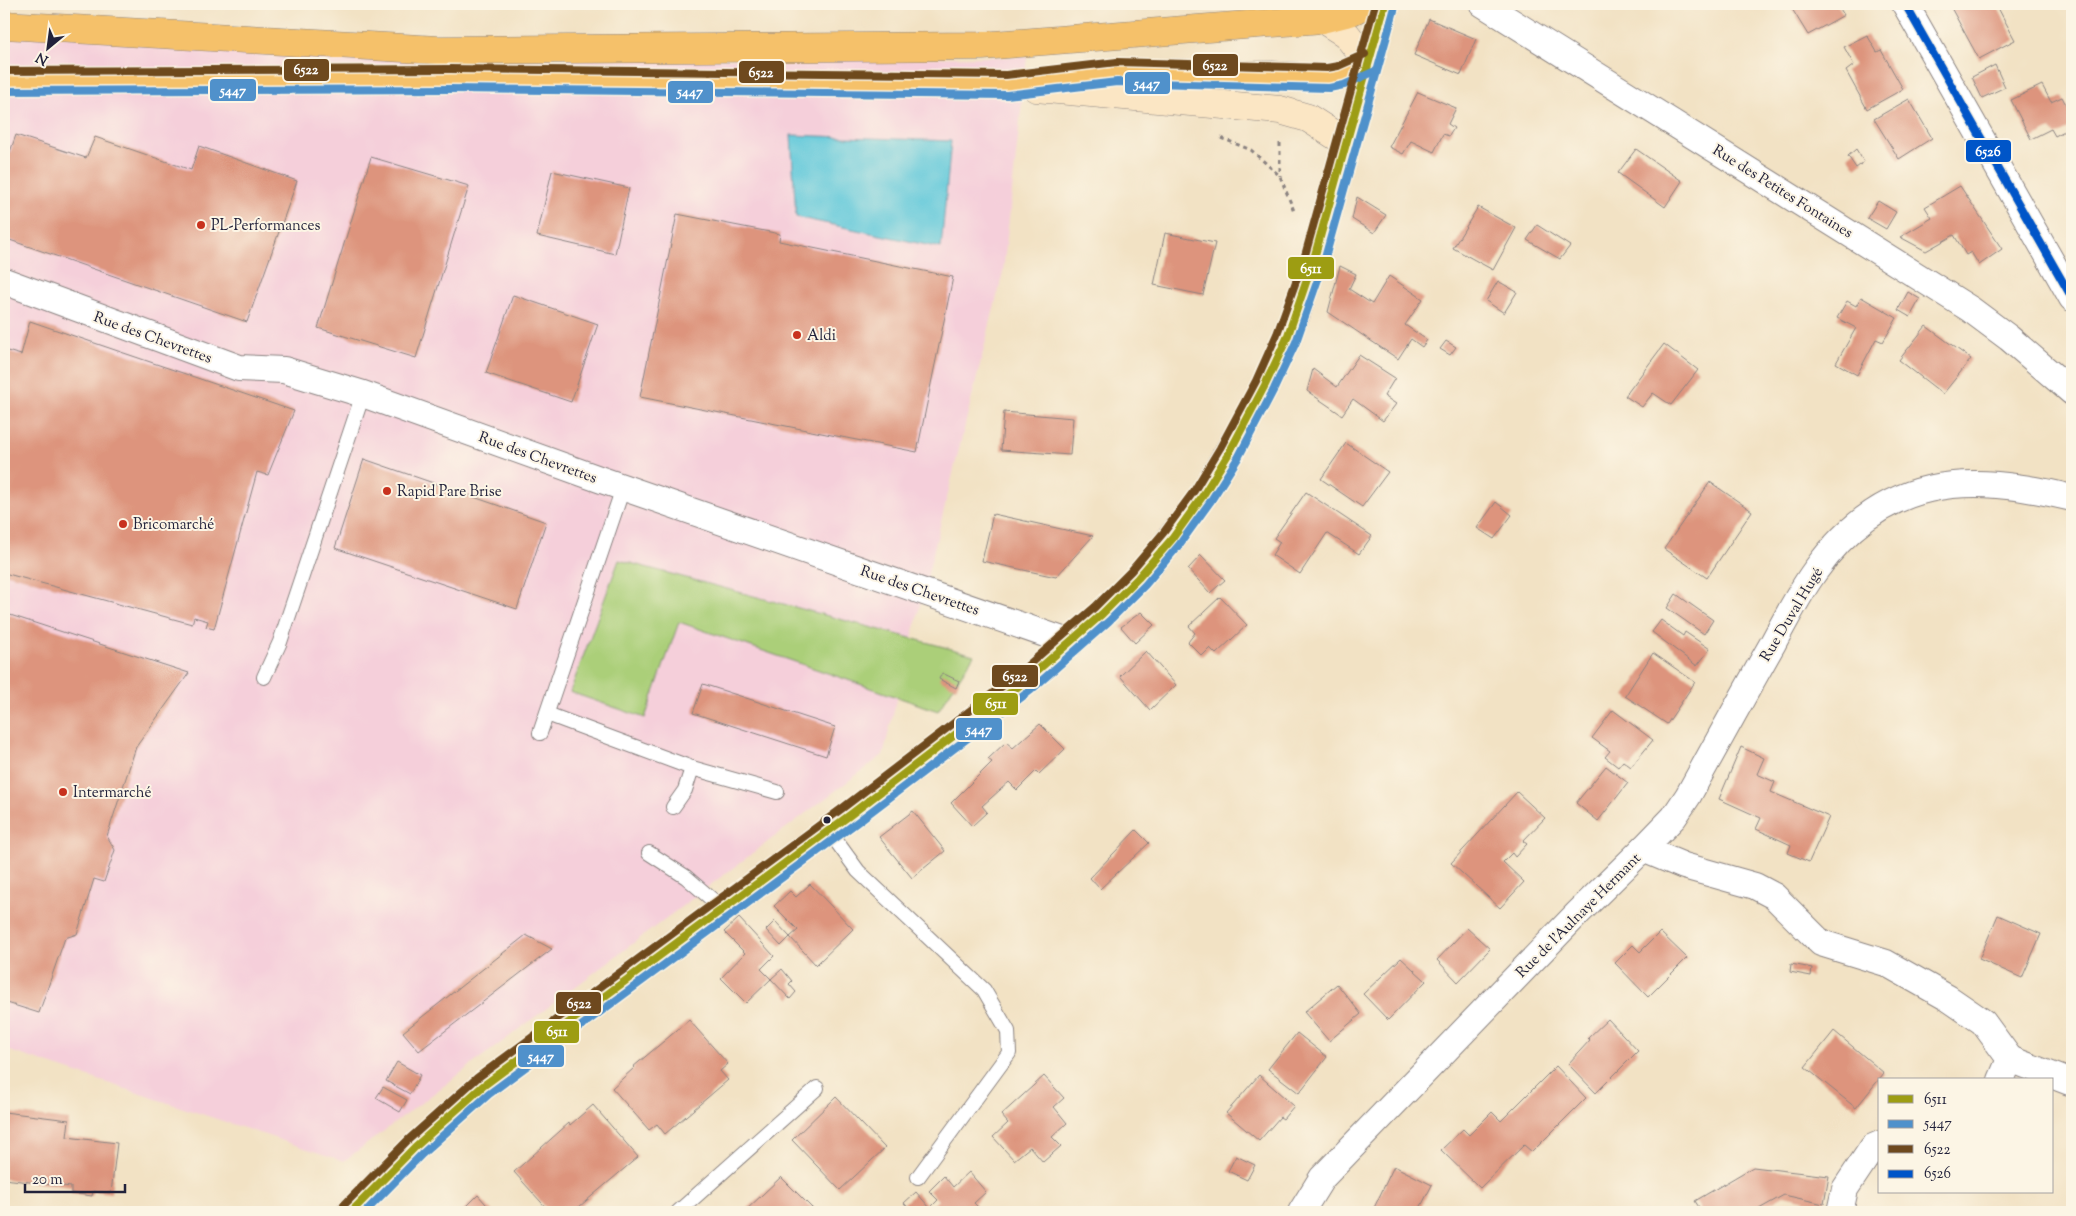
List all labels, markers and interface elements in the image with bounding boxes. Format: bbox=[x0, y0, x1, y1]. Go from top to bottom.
north arrow bbox=[22, 22, 72, 72]
text: N bbox=[33, 46, 52, 69]
line badge: 6522 bbox=[1192, 53, 1239, 77]
text: 6522 bbox=[1203, 57, 1228, 77]
line badge: 6522 bbox=[283, 58, 330, 82]
line badge: 6522 bbox=[738, 60, 785, 84]
text: 6522 bbox=[294, 61, 319, 81]
text: 6522 bbox=[749, 64, 774, 84]
line badge: 5447 bbox=[1124, 71, 1171, 95]
text: 5447 bbox=[1133, 75, 1161, 95]
line badge: 5447 bbox=[209, 78, 257, 102]
line badge: 5447 bbox=[667, 80, 714, 104]
text: 5447 bbox=[219, 82, 247, 102]
text: 5447 bbox=[676, 83, 704, 103]
line badge: 6526 bbox=[1965, 139, 2012, 163]
street label: Rue des Petites Fontaines bbox=[1708, 141, 1856, 244]
text: 6526 bbox=[1975, 143, 2001, 163]
place label: PL-Performances bbox=[211, 216, 321, 237]
marker: PL-Performances bbox=[195, 219, 207, 231]
line badge: 6511 bbox=[1287, 256, 1335, 280]
text: 6511 bbox=[1300, 260, 1322, 280]
street label: Rue des Chevrettes bbox=[90, 307, 215, 370]
place label: Aldi bbox=[807, 326, 836, 347]
marker: Aldi bbox=[791, 329, 803, 341]
street label: Rue des Chevrettes bbox=[475, 427, 600, 490]
place label: Rapid Pare Brise bbox=[397, 482, 502, 503]
marker: Rapid Pare Brise bbox=[381, 485, 393, 497]
place label: Bricomarché bbox=[133, 515, 214, 536]
marker: Bricomarché bbox=[117, 518, 129, 530]
street label: Rue des Chevrettes bbox=[857, 561, 982, 622]
street label: Rue Duval Hugé bbox=[1756, 564, 1829, 666]
line badge: 6522 bbox=[991, 664, 1039, 688]
text: 6522 bbox=[1003, 668, 1028, 688]
line badge: 6511 bbox=[972, 692, 1019, 716]
text: 6511 bbox=[985, 695, 1007, 715]
line badge: 5447 bbox=[955, 717, 1003, 741]
text: 5447 bbox=[965, 721, 993, 741]
place label: Intermarché bbox=[73, 783, 151, 804]
marker: Intermarché bbox=[57, 786, 69, 798]
unlabelled marker bbox=[822, 815, 832, 825]
street label: Rue de l'Aulnaye Hermant bbox=[1512, 849, 1646, 983]
line badge: 6522 bbox=[555, 991, 602, 1015]
text: 6522 bbox=[567, 995, 592, 1015]
line badge: 6511 bbox=[533, 1020, 580, 1044]
text: 6511 bbox=[546, 1023, 568, 1043]
line badge: 5447 bbox=[517, 1044, 565, 1068]
text: 5447 bbox=[527, 1048, 555, 1068]
legend bbox=[1878, 1078, 2054, 1194]
text: 6511 bbox=[1924, 1090, 1947, 1111]
text: 5447 bbox=[1923, 1114, 1952, 1135]
text: 6522 bbox=[1924, 1140, 1951, 1161]
scale bar bbox=[25, 1161, 125, 1193]
text: 6526 bbox=[1924, 1164, 1951, 1185]
text: 20 m bbox=[32, 1170, 63, 1191]

